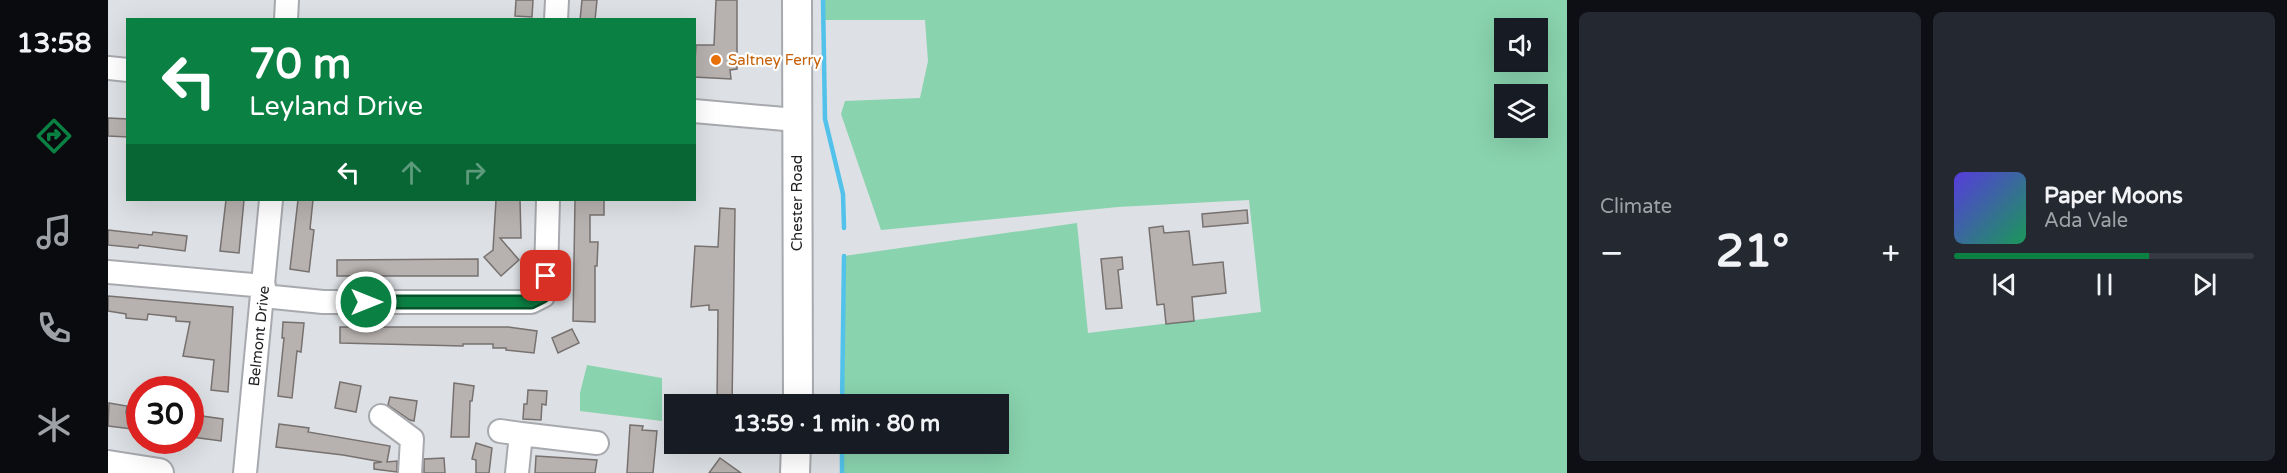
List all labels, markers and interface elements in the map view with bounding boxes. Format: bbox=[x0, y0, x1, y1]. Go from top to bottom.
map controls bbox=[1494, 18, 1548, 138]
button: sound bbox=[1494, 18, 1548, 72]
text: 13:58 bbox=[17, 27, 91, 60]
text: 70 m bbox=[249, 39, 351, 90]
icon: left bbox=[150, 42, 228, 120]
place label: Saltney Ferry bbox=[728, 51, 821, 69]
marker: Saltney Ferry bbox=[709, 53, 723, 67]
button: layers bbox=[1494, 84, 1548, 138]
text: Leyland Drive bbox=[249, 90, 423, 123]
icon: directions bbox=[33, 115, 75, 157]
street label: Chester Road bbox=[788, 155, 806, 251]
icon: left bbox=[332, 156, 365, 189]
icon: ahead bbox=[395, 156, 428, 189]
icon: right bbox=[458, 156, 491, 189]
text: Paper Moons bbox=[2044, 183, 2183, 209]
text: Climate bbox=[1600, 195, 1672, 219]
text: Ada Vale bbox=[2044, 209, 2128, 233]
icon: music bbox=[33, 211, 75, 253]
text: 21° bbox=[1716, 225, 1789, 279]
text: − bbox=[1600, 234, 1624, 273]
text: + bbox=[1881, 234, 1900, 273]
pin bbox=[520, 250, 571, 301]
icon: arrive bbox=[529, 259, 562, 292]
icon: previous bbox=[1988, 268, 2021, 301]
icon: pause bbox=[2088, 268, 2121, 301]
icon: next bbox=[2188, 268, 2221, 301]
position arrow bbox=[334, 270, 398, 334]
street label: Belmont Drive bbox=[245, 285, 273, 387]
icon: phone bbox=[33, 307, 75, 349]
speed limit sign: 30 bbox=[126, 376, 204, 454]
icon: climate bbox=[33, 404, 75, 446]
text: 13:59 · 1 min · 80 m bbox=[733, 411, 940, 437]

